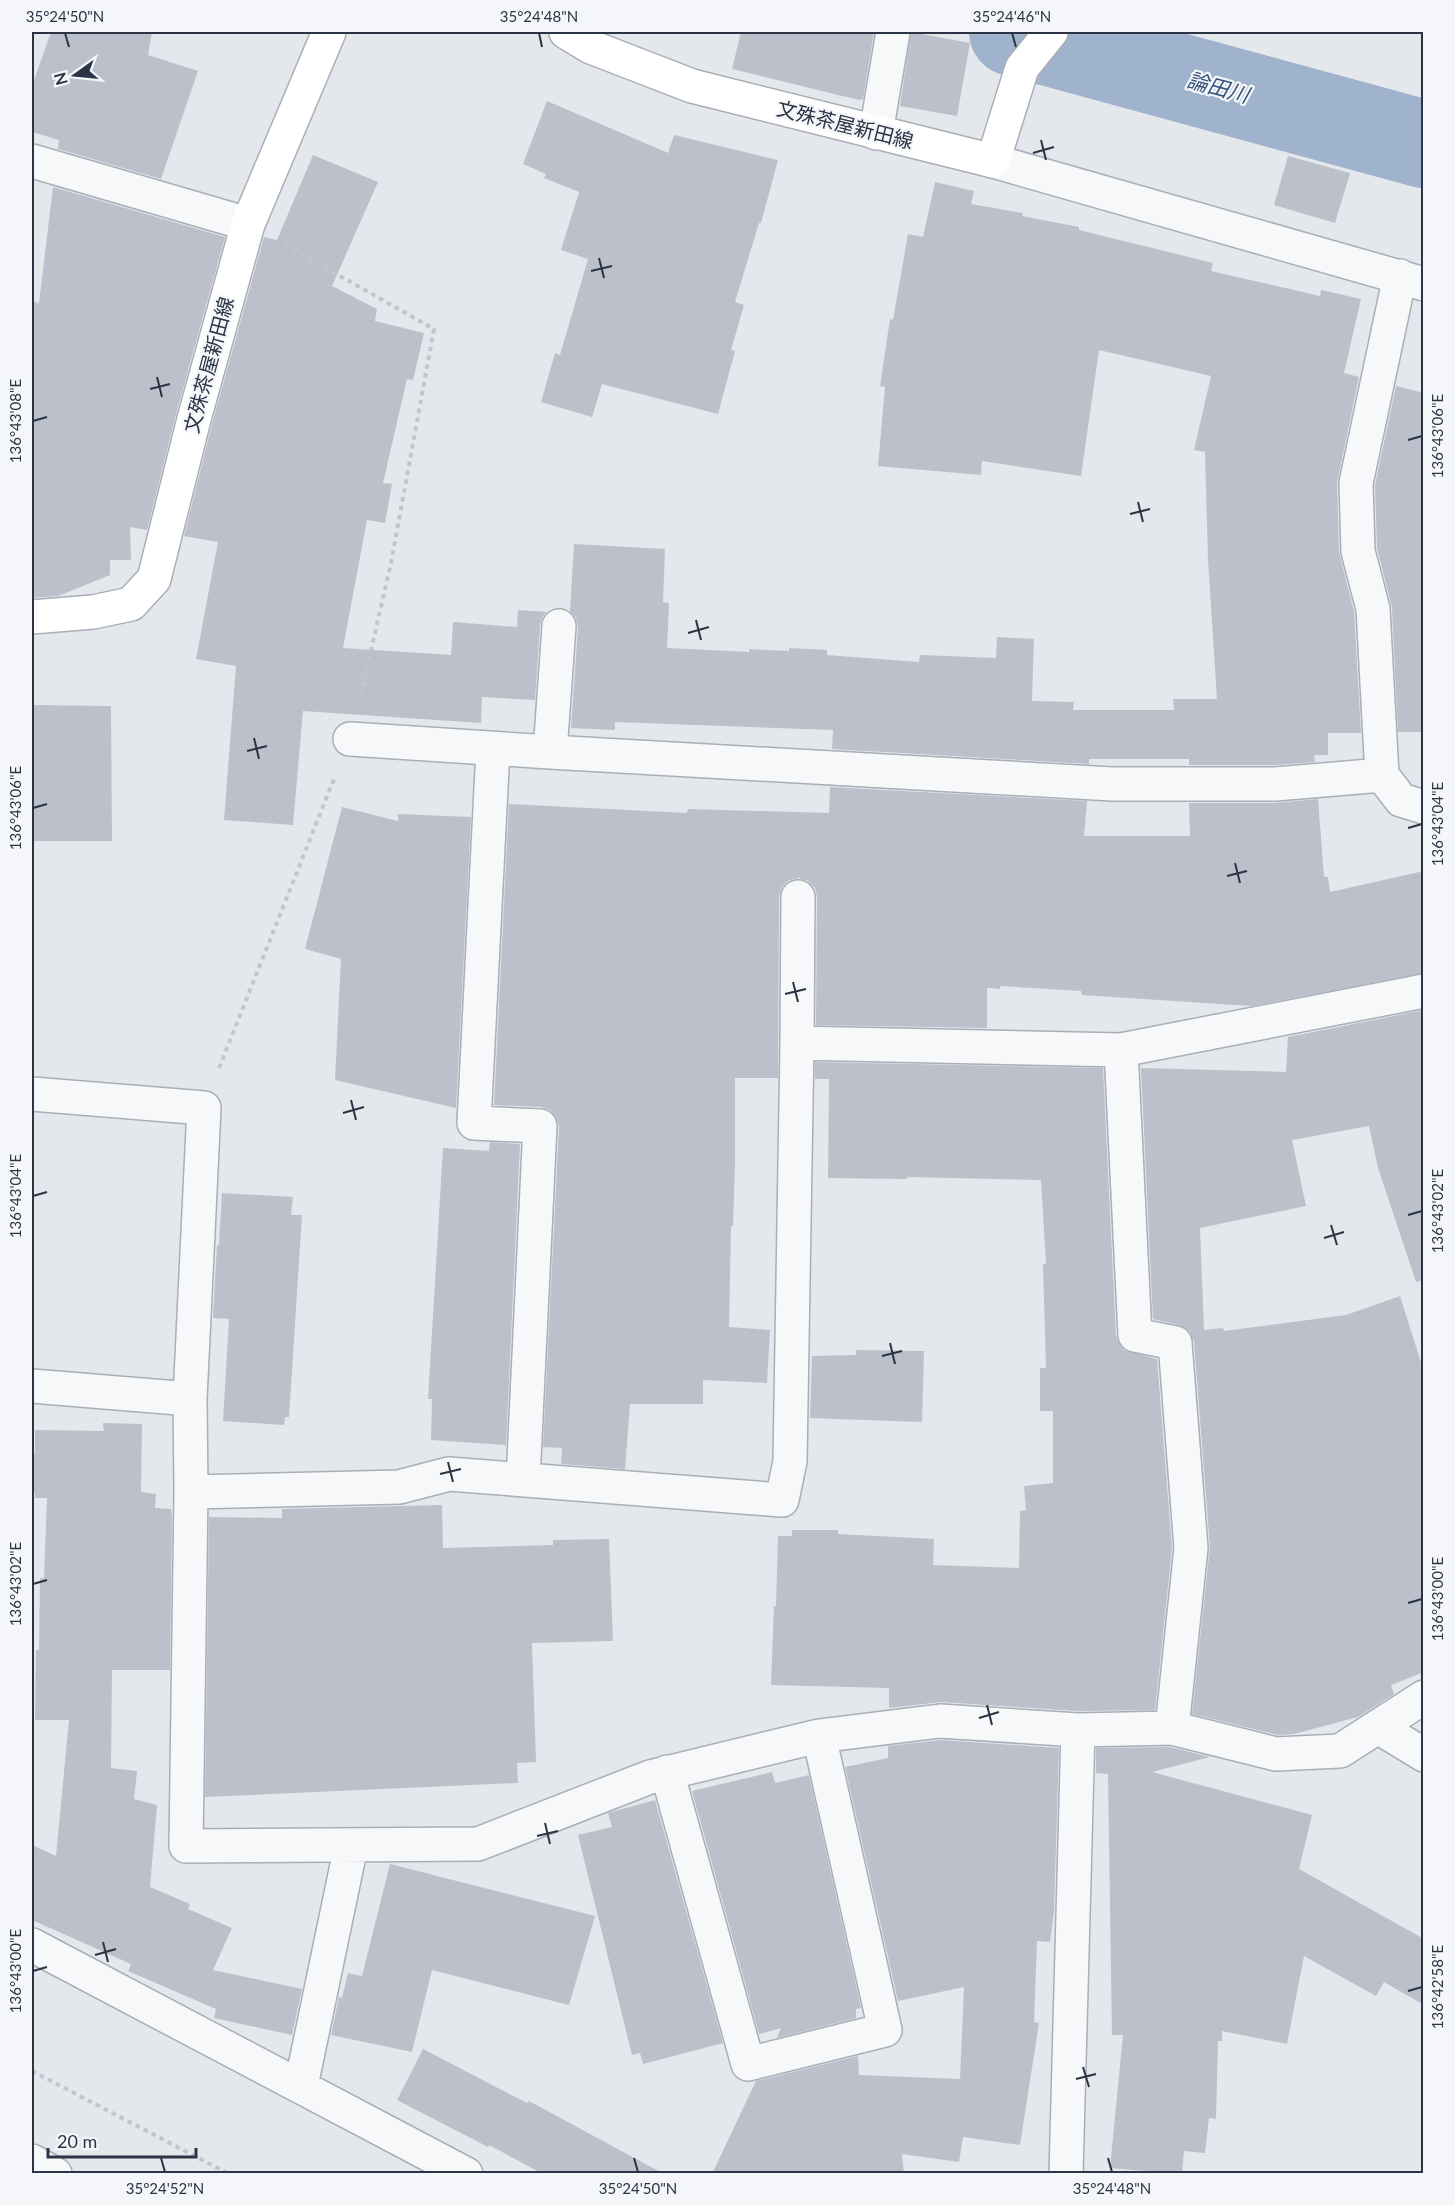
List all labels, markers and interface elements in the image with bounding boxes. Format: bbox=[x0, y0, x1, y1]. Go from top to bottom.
text: 35°24'50"N bbox=[26, 7, 104, 25]
text: 35°24'48"N bbox=[500, 7, 578, 25]
text: 35°24'46"N bbox=[973, 7, 1051, 25]
north arrow bbox=[45, 45, 105, 105]
water label: 論田川 bbox=[1185, 66, 1254, 107]
text: N bbox=[49, 71, 71, 87]
street label: 文殊茶屋新田線 bbox=[774, 95, 916, 153]
street label: 文殊茶屋新田線 bbox=[178, 294, 238, 435]
text: 136°43'08"E bbox=[6, 379, 24, 463]
text: 136°43'06"E bbox=[1428, 394, 1446, 478]
text: 136°43'06"E bbox=[6, 766, 24, 850]
text: 136°43'04"E bbox=[1428, 782, 1446, 866]
text: 136°43'04"E bbox=[6, 1154, 24, 1238]
text: 136°43'02"E bbox=[1428, 1169, 1446, 1253]
text: 136°43'02"E bbox=[6, 1542, 24, 1626]
text: 136°43'00"E bbox=[1428, 1557, 1446, 1641]
text: 136°43'00"E bbox=[6, 1929, 24, 2013]
text: 136°42'58"E bbox=[1428, 1945, 1446, 2029]
scale bar bbox=[48, 2121, 196, 2159]
text: 20 m bbox=[57, 2130, 97, 2152]
text: 35°24'52"N bbox=[126, 2179, 204, 2197]
text: 35°24'50"N bbox=[599, 2179, 677, 2197]
text: 35°24'48"N bbox=[1073, 2179, 1151, 2197]

